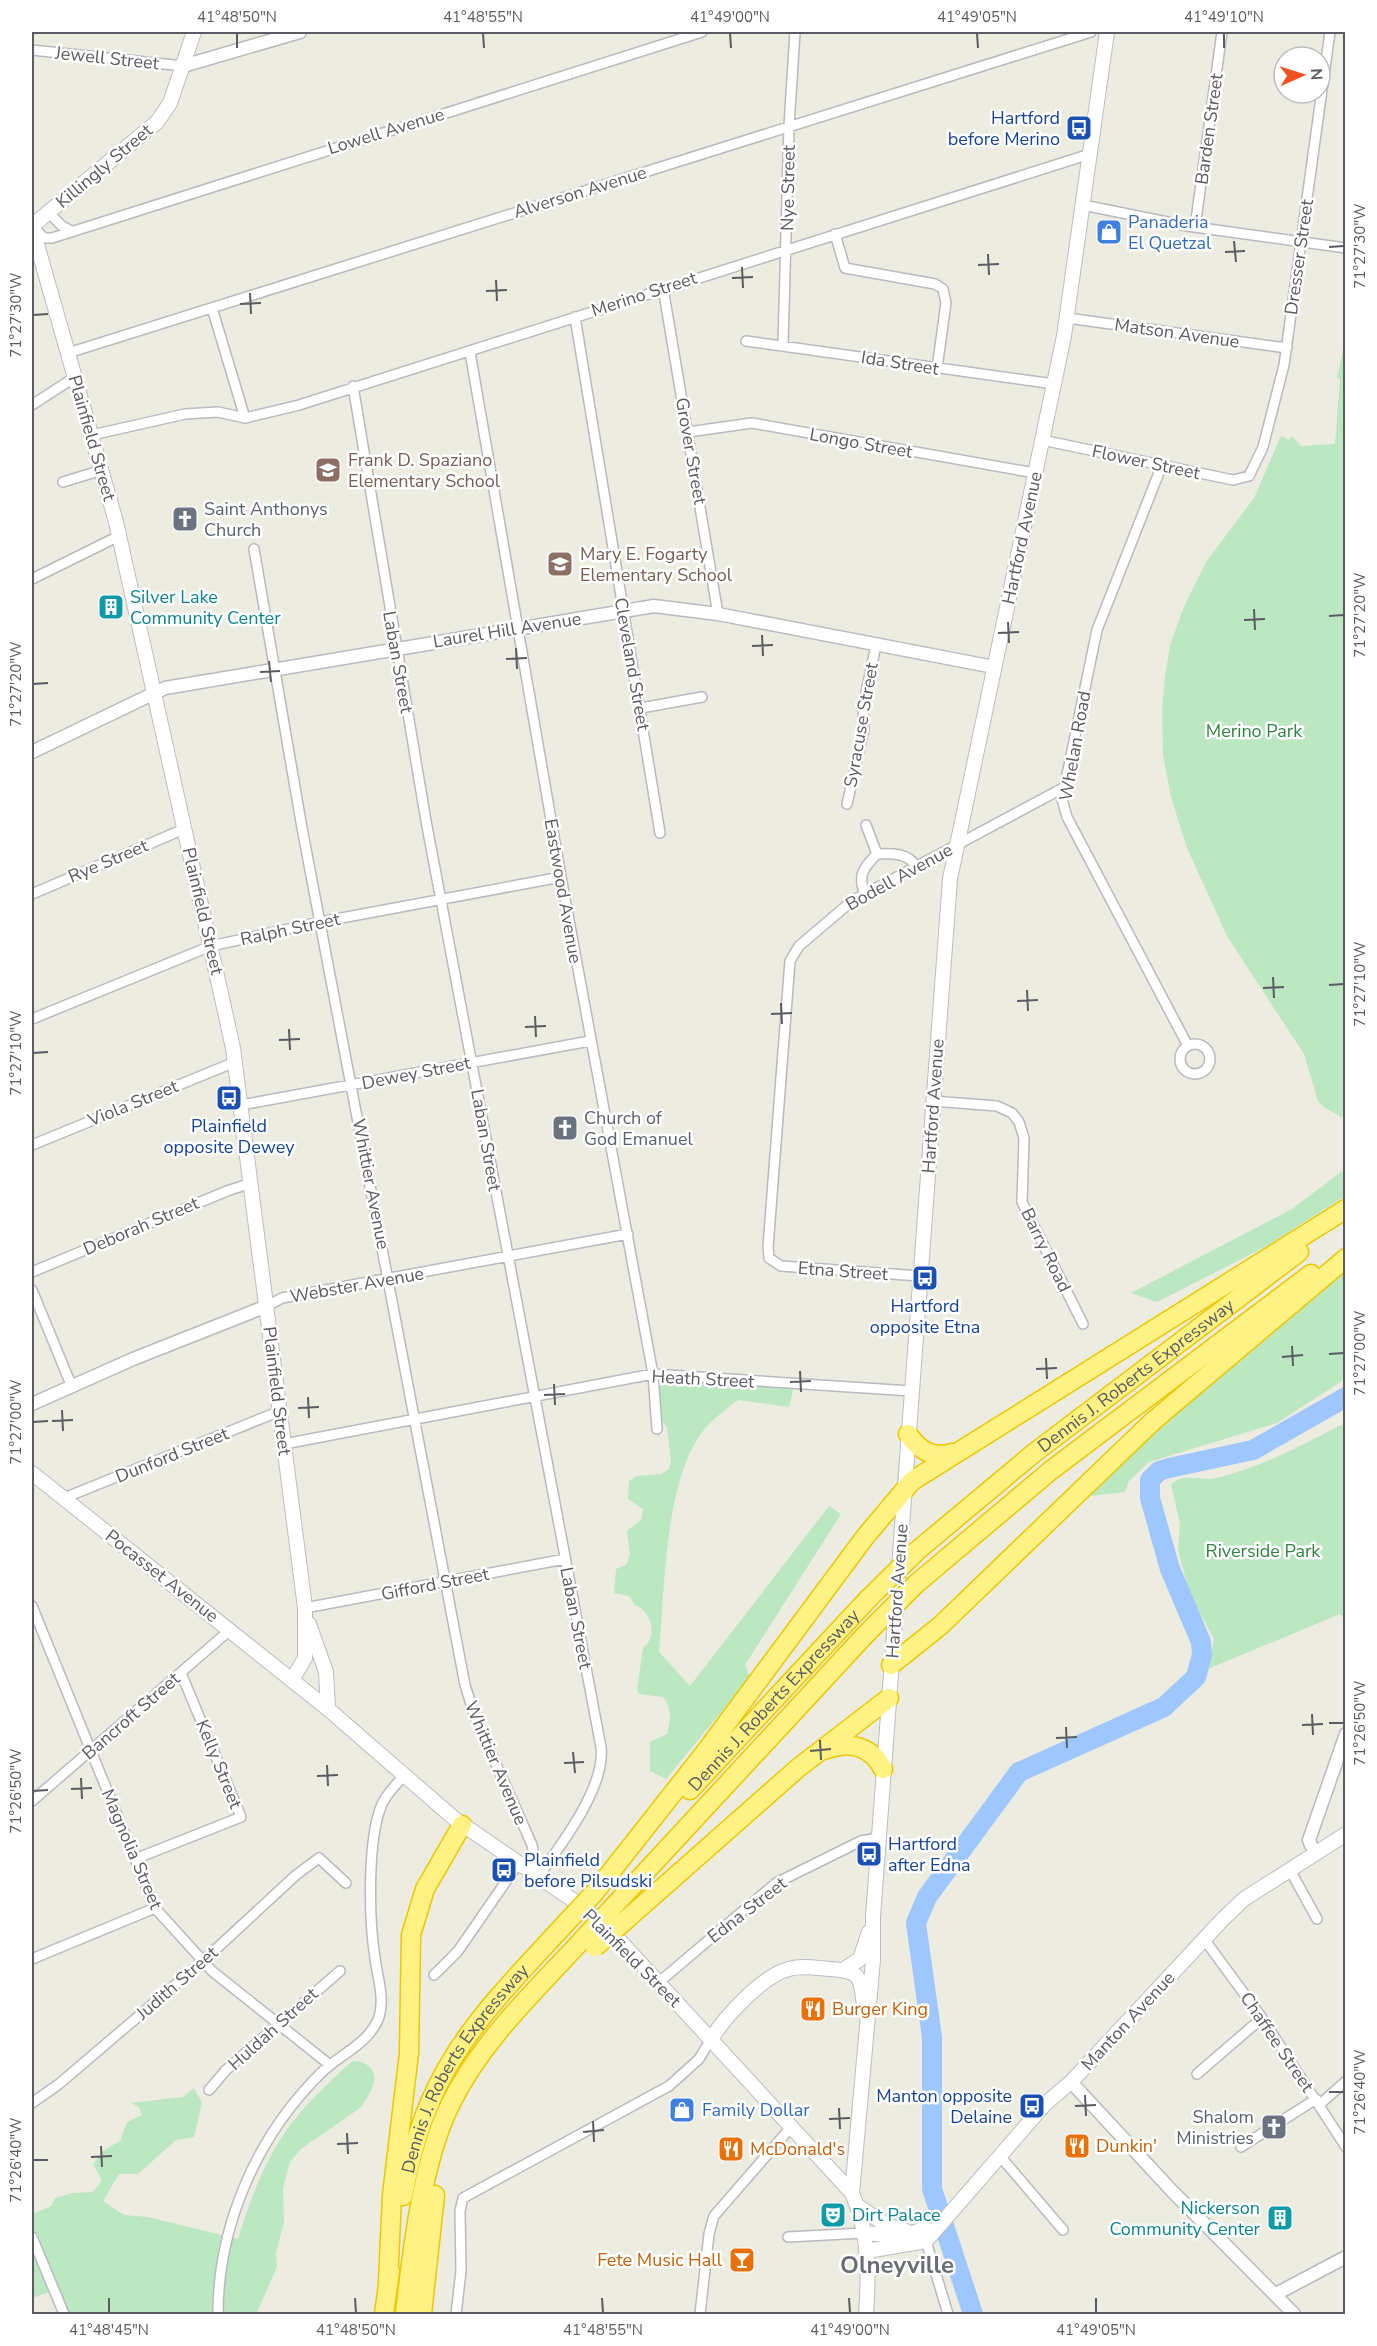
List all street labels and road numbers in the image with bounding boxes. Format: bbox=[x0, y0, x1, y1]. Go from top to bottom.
street label: Jewell Street bbox=[53, 41, 161, 75]
street label: Barden Street bbox=[1189, 71, 1229, 186]
street label: Lowell Avenue bbox=[325, 102, 447, 160]
street label: Killingly Street bbox=[51, 118, 158, 213]
street label: Nye Street bbox=[775, 144, 801, 231]
street label: Alverson Avenue bbox=[510, 160, 650, 224]
street label: Dresser Street bbox=[1279, 197, 1319, 316]
street label: Merino Street bbox=[588, 265, 700, 322]
street label: Matson Avenue bbox=[1113, 312, 1241, 354]
street label: Ida Street bbox=[859, 345, 941, 381]
street label: Plainfield Street bbox=[63, 372, 122, 504]
street label: Grover Street bbox=[670, 396, 712, 507]
street label: Longo Street bbox=[808, 422, 915, 464]
street label: Flower Street bbox=[1090, 439, 1203, 485]
street label: Hartford Avenue bbox=[996, 470, 1048, 606]
street label: Cleveland Street bbox=[608, 596, 656, 733]
street label: Laurel Hill Avenue bbox=[431, 606, 583, 654]
street label: Laban Street bbox=[377, 609, 419, 716]
street label: Syracuse Street bbox=[838, 660, 884, 789]
street label: Whelan Road bbox=[1054, 689, 1096, 803]
street label: Eastwood Avenue bbox=[538, 817, 588, 965]
street label: Rye Street bbox=[64, 833, 152, 889]
street label: Bodell Avenue bbox=[841, 838, 957, 916]
street label: Plainfield Street bbox=[177, 845, 229, 978]
street label: Ralph Street bbox=[238, 907, 343, 951]
street label: Hartford Avenue bbox=[916, 1038, 950, 1174]
street label: Dewey Street bbox=[360, 1051, 473, 1095]
street label: Viola Street bbox=[83, 1074, 182, 1132]
street label: Laban Street bbox=[465, 1087, 507, 1194]
street label: Whittier Avenue bbox=[347, 1117, 395, 1251]
street label: Deborah Street bbox=[80, 1191, 203, 1261]
street label: Barry Road bbox=[1015, 1204, 1077, 1296]
street label: Etna Street bbox=[797, 1256, 890, 1286]
street label: Webster Avenue bbox=[288, 1261, 426, 1309]
street label: Dennis J. Roberts Expressway bbox=[1033, 1293, 1240, 1458]
street label: Plainfield Street bbox=[257, 1325, 297, 1458]
street label: Heath Street bbox=[651, 1364, 756, 1394]
street label: Dunford Street bbox=[112, 1421, 233, 1489]
street label: Hartford Avenue bbox=[880, 1523, 914, 1659]
street label: Pocasset Avenue bbox=[100, 1524, 224, 1628]
street label: Gifford Street bbox=[379, 1562, 492, 1606]
street label: Laban Street bbox=[554, 1565, 598, 1672]
street label: Dennis J. Roberts Expressway bbox=[683, 1603, 865, 1796]
street label: Bancroft Street bbox=[77, 1666, 185, 1765]
street label: Whittier Avenue bbox=[459, 1697, 533, 1829]
street label: Kelly Street bbox=[190, 1716, 248, 1813]
street label: Magnolia Street bbox=[96, 1785, 168, 1913]
street label: Edna Street bbox=[702, 1871, 792, 1949]
street label: Plainfield Street bbox=[578, 1904, 687, 2013]
street label: Judith Street bbox=[130, 1940, 223, 2026]
street label: Dennis J. Roberts Expressway bbox=[396, 1958, 535, 2176]
street label: Manton Avenue bbox=[1076, 1966, 1180, 2076]
street label: Huldah Street bbox=[223, 1982, 324, 2076]
street label: Chaffee Street bbox=[1235, 1987, 1320, 2097]

